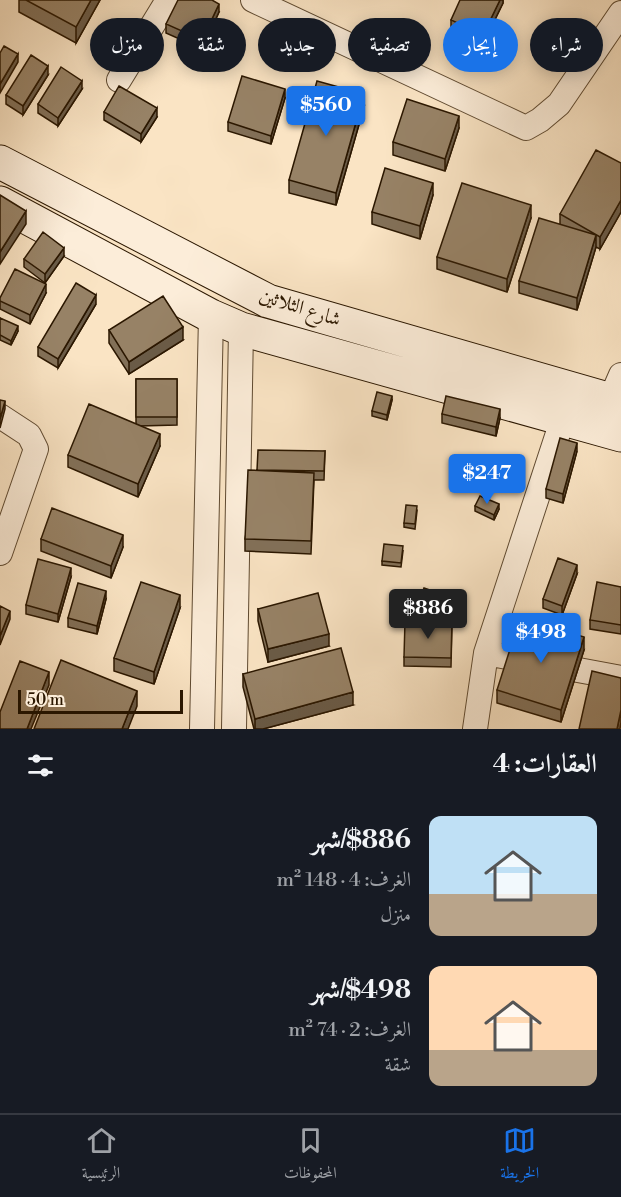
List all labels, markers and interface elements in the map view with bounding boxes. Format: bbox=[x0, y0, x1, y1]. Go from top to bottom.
chip: منزل bbox=[90, 18, 164, 72]
chip: شقة bbox=[176, 18, 246, 72]
chip: جديد bbox=[258, 18, 336, 72]
chip: تصفية bbox=[348, 18, 431, 72]
chip: إيجار bbox=[443, 18, 518, 72]
chip: شراء bbox=[530, 18, 603, 72]
pin: $560 bbox=[290, 86, 362, 137]
text: $560 bbox=[300, 93, 352, 118]
street label: شارع الثلاثين bbox=[255, 283, 344, 337]
pin: $247 bbox=[451, 454, 523, 505]
text: $247 bbox=[463, 461, 511, 486]
pin: $886 bbox=[392, 589, 464, 640]
text: $886 bbox=[403, 596, 453, 621]
pin: $498 bbox=[505, 613, 577, 664]
text: $498 bbox=[516, 620, 566, 645]
scale bar bbox=[18, 687, 183, 714]
text: 50 m bbox=[27, 690, 64, 710]
text: العقارات: 4 bbox=[493, 748, 597, 780]
icon: filters bbox=[24, 749, 57, 782]
text: $886/شهر bbox=[311, 824, 411, 856]
icon: home bbox=[477, 840, 549, 912]
text: الغرف: 4 · 148 m² bbox=[277, 868, 411, 893]
text: منزل bbox=[380, 903, 411, 928]
text: $498/شهر bbox=[310, 974, 411, 1006]
icon: home bbox=[477, 990, 549, 1062]
text: الغرف: 2 · 74 m² bbox=[288, 1018, 411, 1043]
text: شقة bbox=[385, 1053, 411, 1078]
tab: الرئيسية bbox=[82, 1124, 120, 1188]
tab: المحفوظات bbox=[284, 1124, 337, 1188]
tab: الخريطة bbox=[500, 1124, 539, 1188]

